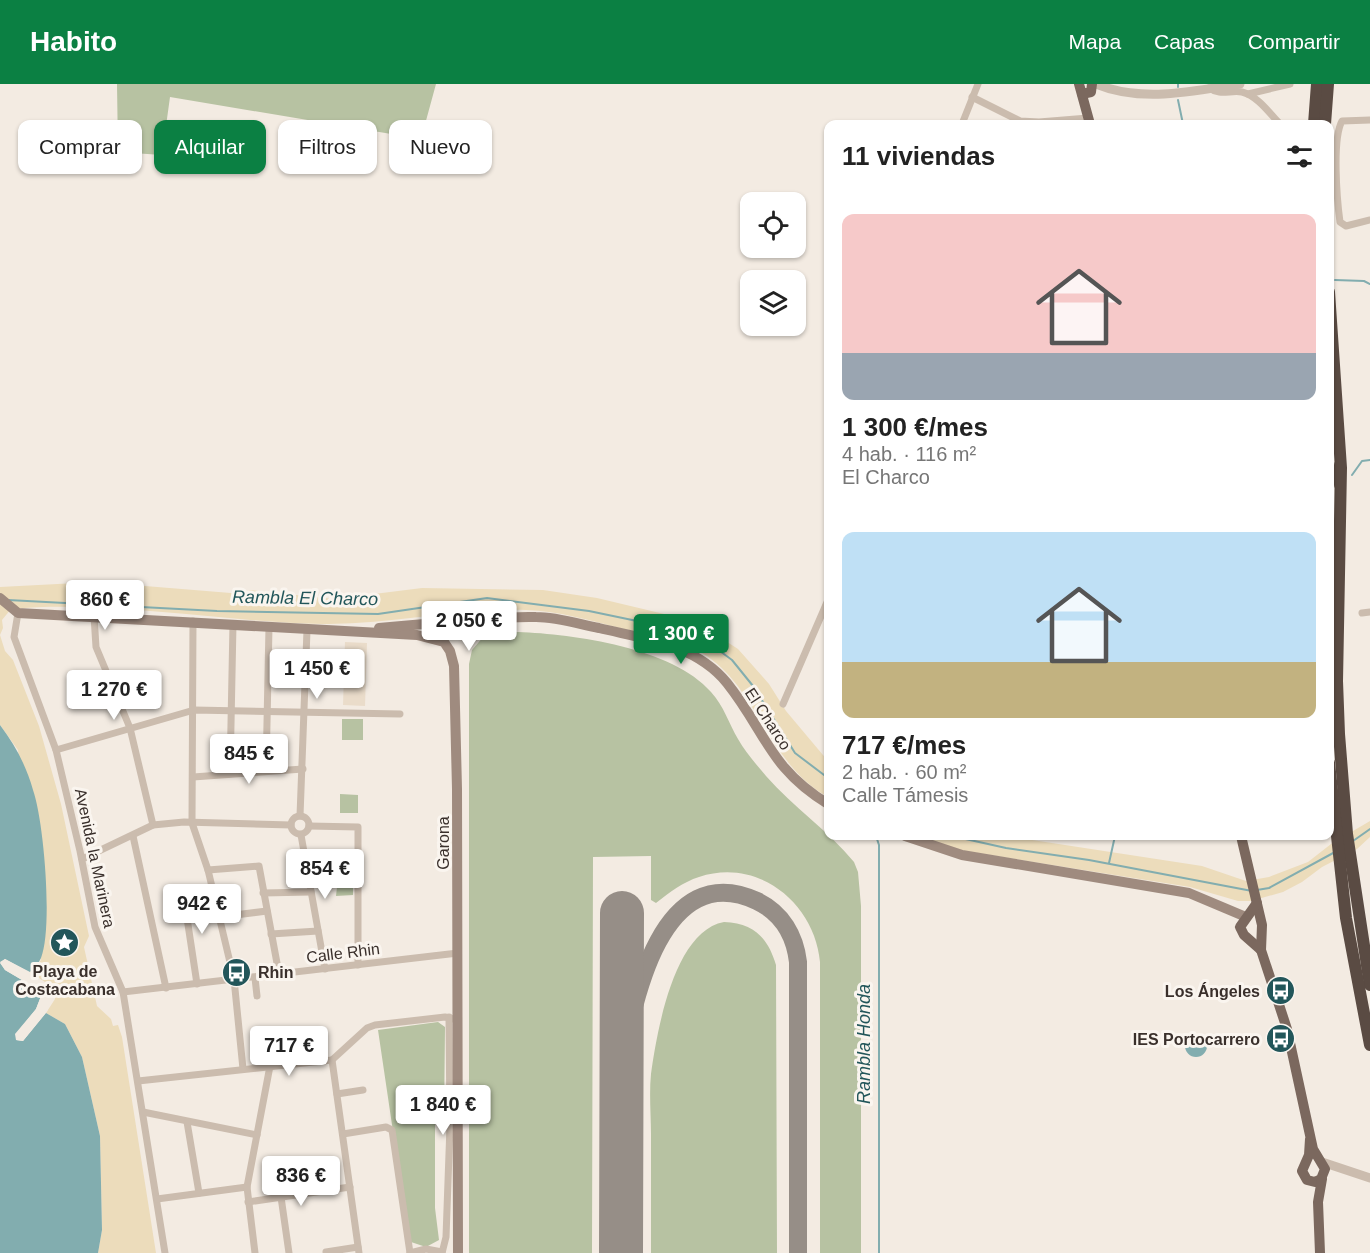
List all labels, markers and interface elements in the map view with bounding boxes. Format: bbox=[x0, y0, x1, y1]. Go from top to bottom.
text: Habito bbox=[30, 26, 117, 57]
text: Mapa bbox=[1069, 30, 1121, 53]
text: Capas bbox=[1154, 30, 1215, 53]
text: Compartir bbox=[1248, 30, 1340, 53]
chip: Comprar bbox=[18, 120, 142, 174]
chip: Alquilar bbox=[154, 120, 266, 174]
chip: Filtros bbox=[278, 120, 377, 174]
chip: Nuevo bbox=[389, 120, 492, 174]
icon: filters bbox=[1283, 140, 1316, 173]
text: 11 viviendas bbox=[842, 141, 995, 171]
map controls bbox=[740, 192, 806, 336]
button: locate bbox=[740, 192, 806, 258]
icon: home bbox=[1025, 253, 1133, 361]
button: layers bbox=[740, 270, 806, 336]
text: 1 300 €/mes bbox=[842, 412, 988, 442]
text: 4 hab. · 116 m² bbox=[842, 443, 976, 465]
text: El Charco bbox=[842, 466, 930, 488]
icon: home bbox=[1025, 571, 1133, 679]
pin: 860 € bbox=[63, 580, 147, 631]
water label: Rambla El Charco bbox=[232, 587, 378, 609]
text: 860 € bbox=[80, 588, 130, 610]
pin: 2 050 € bbox=[414, 601, 524, 652]
text: 2 050 € bbox=[436, 609, 502, 631]
pin: 1 300 € bbox=[626, 614, 736, 665]
text: 1 300 € bbox=[648, 622, 714, 644]
pin: 1 450 € bbox=[262, 649, 372, 700]
text: 1 450 € bbox=[284, 657, 350, 679]
pin: 1 270 € bbox=[59, 670, 169, 721]
text: 1 270 € bbox=[81, 678, 147, 700]
street label: El Charco bbox=[742, 685, 794, 753]
text: 717 €/mes bbox=[842, 730, 966, 760]
pin: 845 € bbox=[207, 734, 291, 785]
text: 845 € bbox=[224, 742, 274, 764]
text: 2 hab. · 60 m² bbox=[842, 761, 967, 783]
text: Calle Támesis bbox=[842, 784, 968, 806]
street label: Avenida la Marinera bbox=[72, 787, 118, 929]
street label: Garona bbox=[435, 816, 452, 870]
pin: 854 € bbox=[283, 849, 367, 900]
text: 854 € bbox=[300, 857, 350, 879]
pin: 942 € bbox=[160, 884, 244, 935]
text: 942 € bbox=[177, 892, 227, 914]
place icon: Playa de Costacabana bbox=[49, 927, 81, 959]
street label: Calle Rhin bbox=[305, 940, 381, 966]
bus stop icon: Rhin bbox=[221, 956, 253, 988]
place label: Playa de Costacabana bbox=[15, 963, 115, 998]
place label: Rhin bbox=[258, 964, 294, 981]
bus stop icon: Los Ángeles bbox=[1265, 975, 1297, 1007]
place label: Los Ángeles bbox=[1165, 982, 1260, 1000]
water label: Rambla Honda bbox=[854, 984, 874, 1104]
bus stop icon: IES Portocarrero bbox=[1265, 1023, 1297, 1055]
pin: 717 € bbox=[247, 1026, 331, 1077]
place label: IES Portocarrero bbox=[1133, 1031, 1260, 1048]
text: 717 € bbox=[264, 1034, 314, 1056]
pin: 1 840 € bbox=[388, 1085, 498, 1136]
text: 1 840 € bbox=[410, 1093, 476, 1115]
pin: 836 € bbox=[259, 1156, 343, 1207]
text: 836 € bbox=[276, 1164, 326, 1186]

